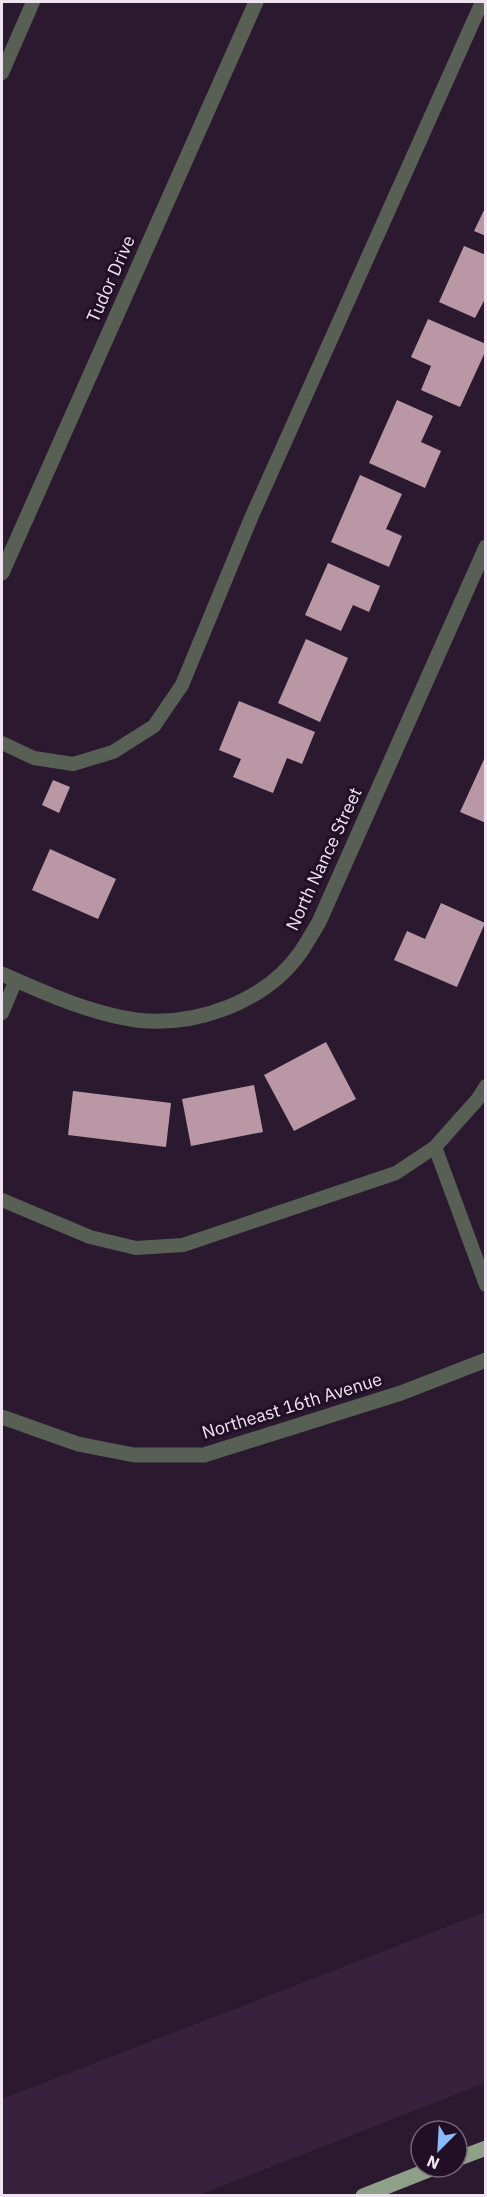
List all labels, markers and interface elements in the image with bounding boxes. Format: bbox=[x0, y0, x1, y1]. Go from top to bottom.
street label: Tudor Drive bbox=[81, 232, 140, 326]
street label: North Nance Street bbox=[280, 784, 367, 934]
street label: Northeast 16th Avenue bbox=[199, 1367, 385, 1444]
north arrow bbox=[409, 2119, 469, 2179]
text: N bbox=[424, 2151, 442, 2174]

